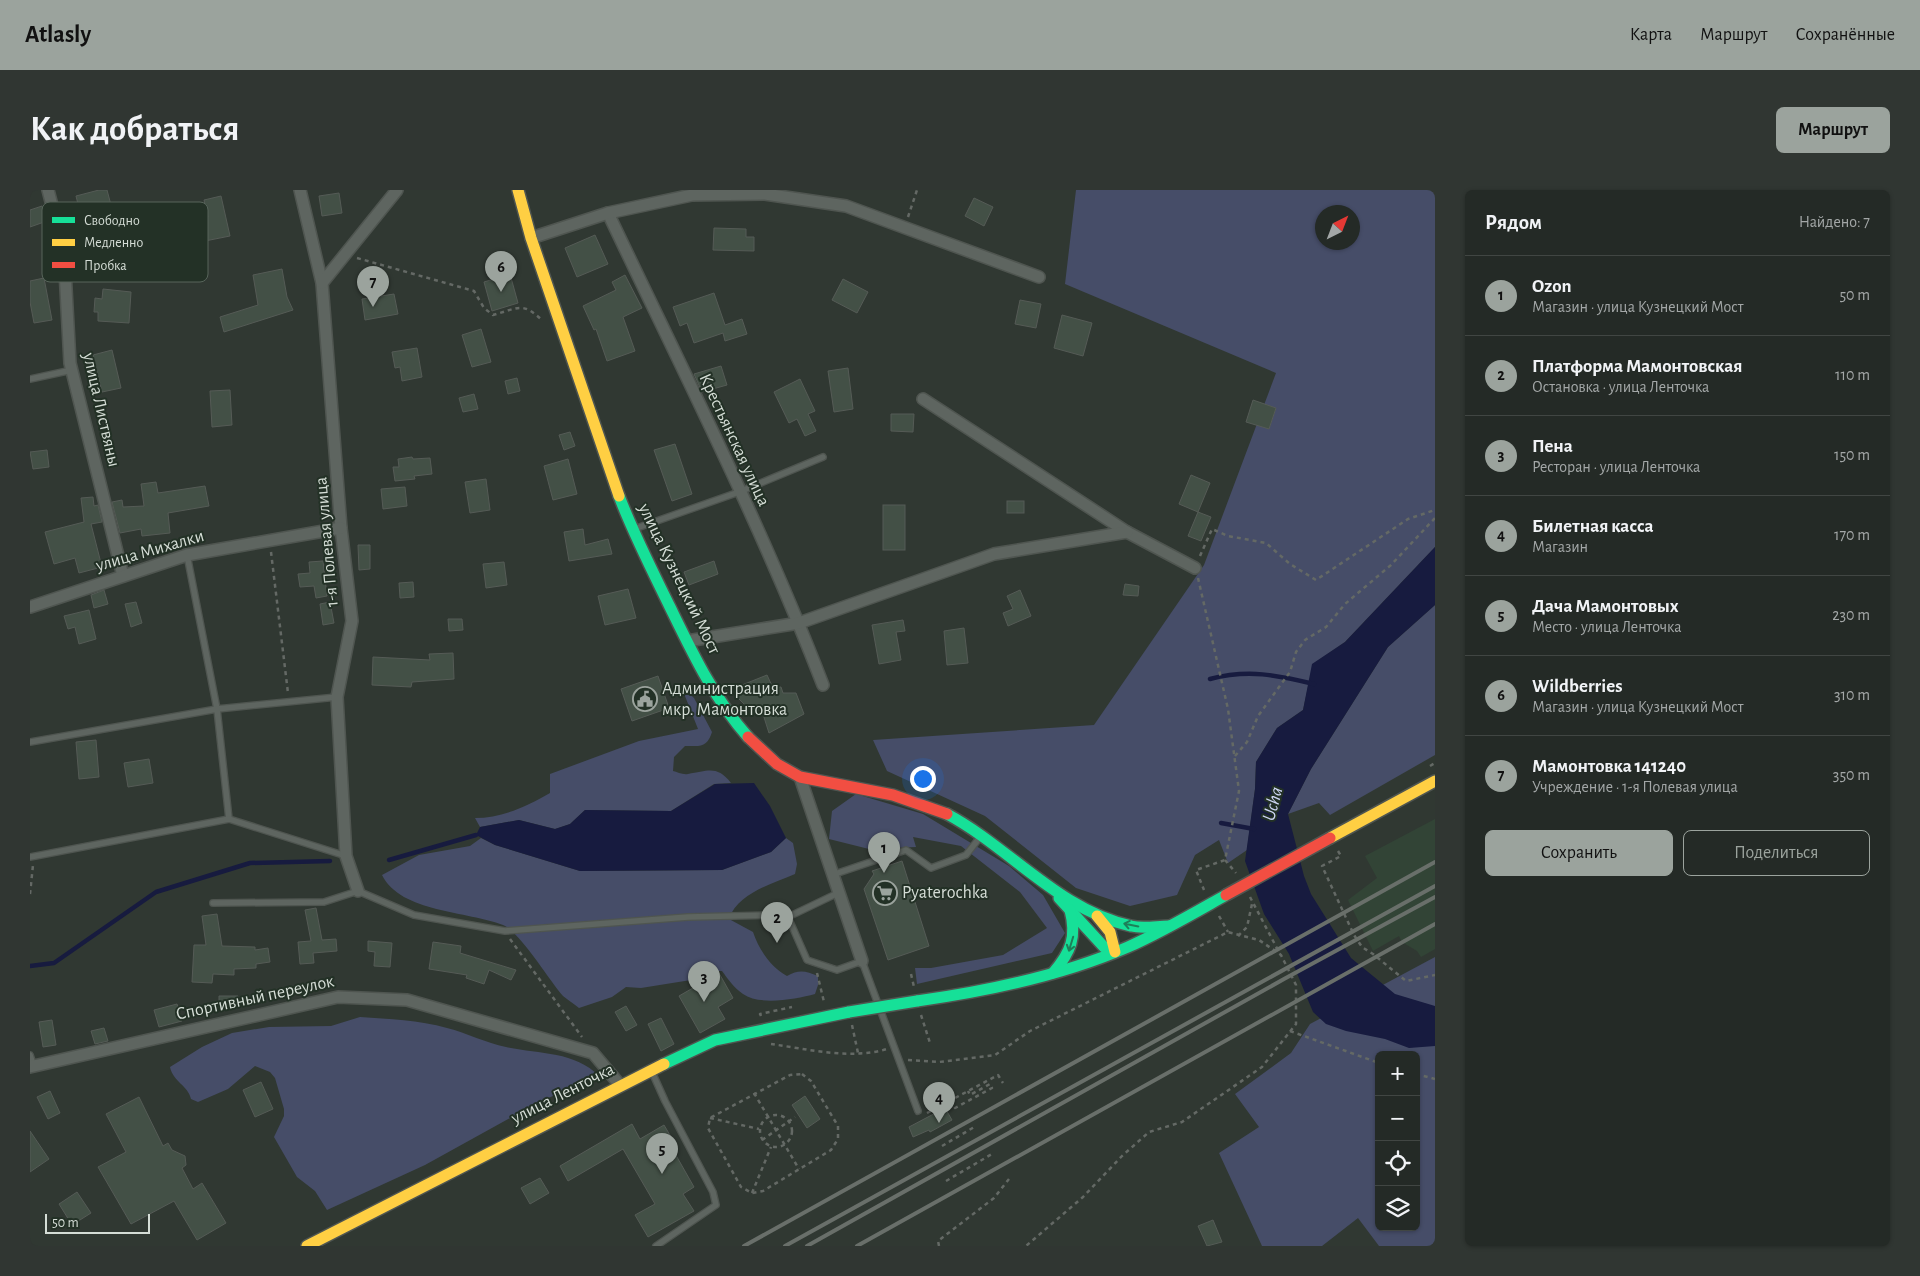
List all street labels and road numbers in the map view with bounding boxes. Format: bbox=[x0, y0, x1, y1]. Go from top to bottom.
street label: улица Листвяны bbox=[79, 350, 123, 469]
street label: Крестьянская улица bbox=[695, 371, 773, 509]
street label: 1-я Полевая улица bbox=[312, 476, 342, 608]
street label: улица Кузнецкий Мост bbox=[634, 500, 723, 658]
street label: улица Михалки bbox=[93, 527, 206, 575]
street label: Спортивный переулок bbox=[174, 972, 336, 1024]
street label: улица Ленточка bbox=[508, 1060, 617, 1128]

